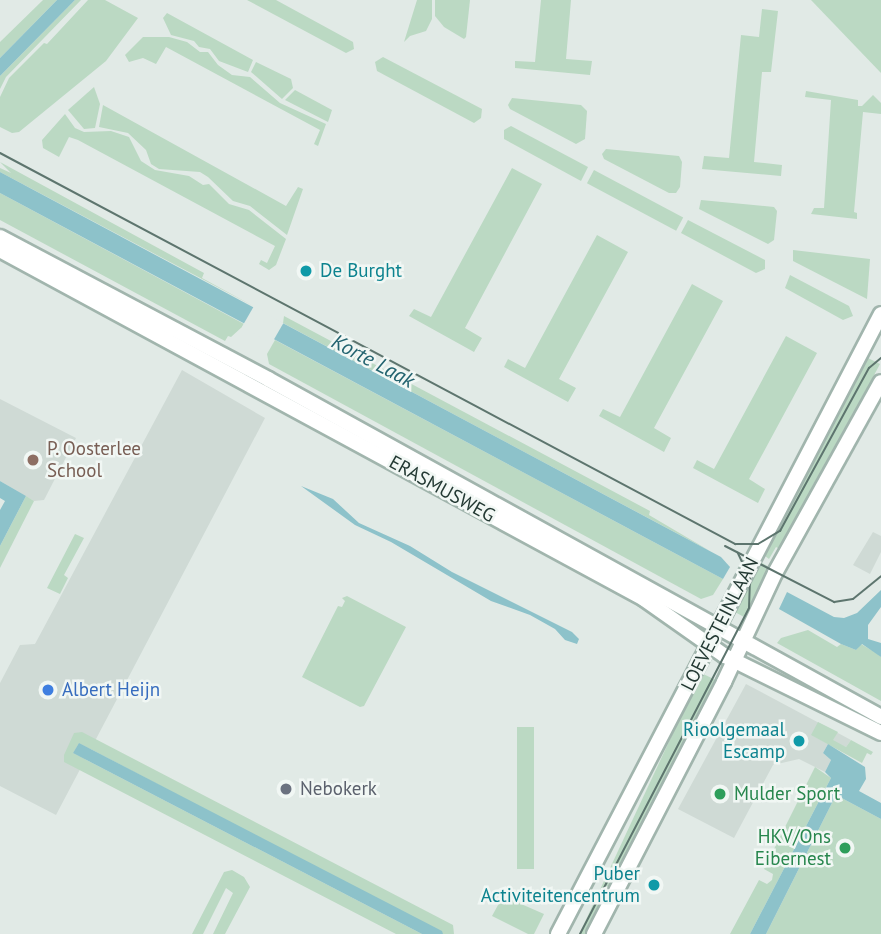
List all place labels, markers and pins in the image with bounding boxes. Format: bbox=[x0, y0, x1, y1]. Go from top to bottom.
place label: De Burght bbox=[320, 260, 402, 282]
marker: De Burght bbox=[298, 263, 314, 279]
place label: P. Oosterlee School bbox=[47, 438, 142, 482]
marker: P. Oosterlee School bbox=[25, 452, 41, 468]
place label: Albert Heijn bbox=[62, 679, 160, 701]
marker: Albert Heijn bbox=[40, 682, 56, 698]
place label: Rioolgemaal Escamp bbox=[683, 719, 785, 763]
marker: Rioolgemaal Escamp bbox=[791, 733, 807, 749]
place label: Nebokerk bbox=[300, 778, 377, 800]
marker: Nebokerk bbox=[278, 781, 294, 797]
place label: Mulder Sport bbox=[734, 783, 840, 805]
marker: Mulder Sport bbox=[712, 786, 728, 802]
place label: HKV/Ons Eibernest bbox=[755, 826, 831, 870]
marker: HKV/Ons Eibernest bbox=[837, 840, 853, 856]
place label: Puber Activiteitencentrum bbox=[481, 863, 640, 907]
marker: Puber Activiteitencentrum bbox=[646, 877, 662, 893]

